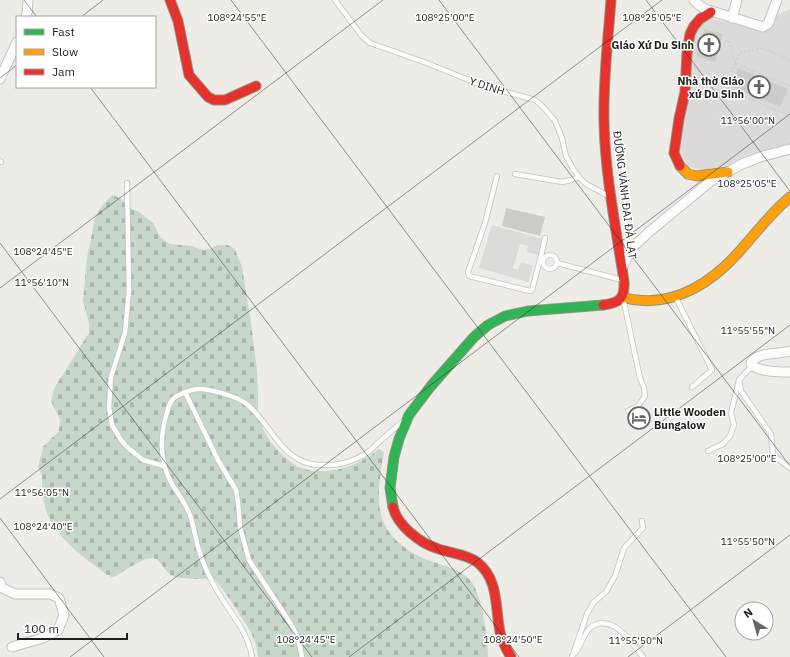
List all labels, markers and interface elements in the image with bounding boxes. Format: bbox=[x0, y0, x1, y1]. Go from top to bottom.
text: 108°24'55"E bbox=[207, 11, 267, 24]
text: 108°25'00"E bbox=[415, 11, 475, 24]
text: 108°25'05"E bbox=[622, 11, 682, 24]
legend bbox=[16, 16, 156, 88]
text: Fast bbox=[52, 24, 75, 39]
church icon: Giáo Xứ Du Sinh bbox=[696, 32, 722, 58]
place label: Giáo Xứ Du Sinh bbox=[612, 38, 694, 52]
text: Slow bbox=[52, 44, 78, 59]
text: Jam bbox=[52, 64, 75, 79]
street label: Y DINH bbox=[467, 74, 507, 98]
place label: Nhà thờ Giáo xứ Du Sinh bbox=[678, 74, 744, 101]
church icon: Nhà thờ Giáo xứ Du Sinh bbox=[746, 74, 772, 100]
text: 11°56'00"N bbox=[721, 114, 775, 127]
street label: ĐƯỜNG VÀNH ĐAI ĐÀ LẠT bbox=[610, 130, 640, 260]
text: 108°25'05"E bbox=[717, 177, 777, 190]
text: 108°24'45"E bbox=[13, 245, 73, 258]
text: 11°56'10"N bbox=[15, 276, 69, 289]
text: 11°55'55"N bbox=[721, 324, 775, 337]
hotel icon: Little Wooden Bungalow bbox=[626, 405, 652, 431]
place label: Little Wooden Bungalow bbox=[654, 405, 726, 432]
text: 108°25'00"E bbox=[717, 452, 777, 465]
text: 11°56'05"N bbox=[15, 486, 69, 499]
text: 108°24'40"E bbox=[13, 520, 73, 533]
text: 11°55'50"N bbox=[721, 535, 775, 548]
north arrow bbox=[734, 601, 774, 641]
text: N bbox=[741, 605, 755, 621]
scale bar bbox=[18, 615, 127, 641]
text: 100 m bbox=[24, 621, 59, 636]
text: 108°24'45"E bbox=[276, 633, 336, 646]
text: 108°24'50"E bbox=[483, 633, 543, 646]
text: 11°55'50"N bbox=[609, 634, 663, 647]

